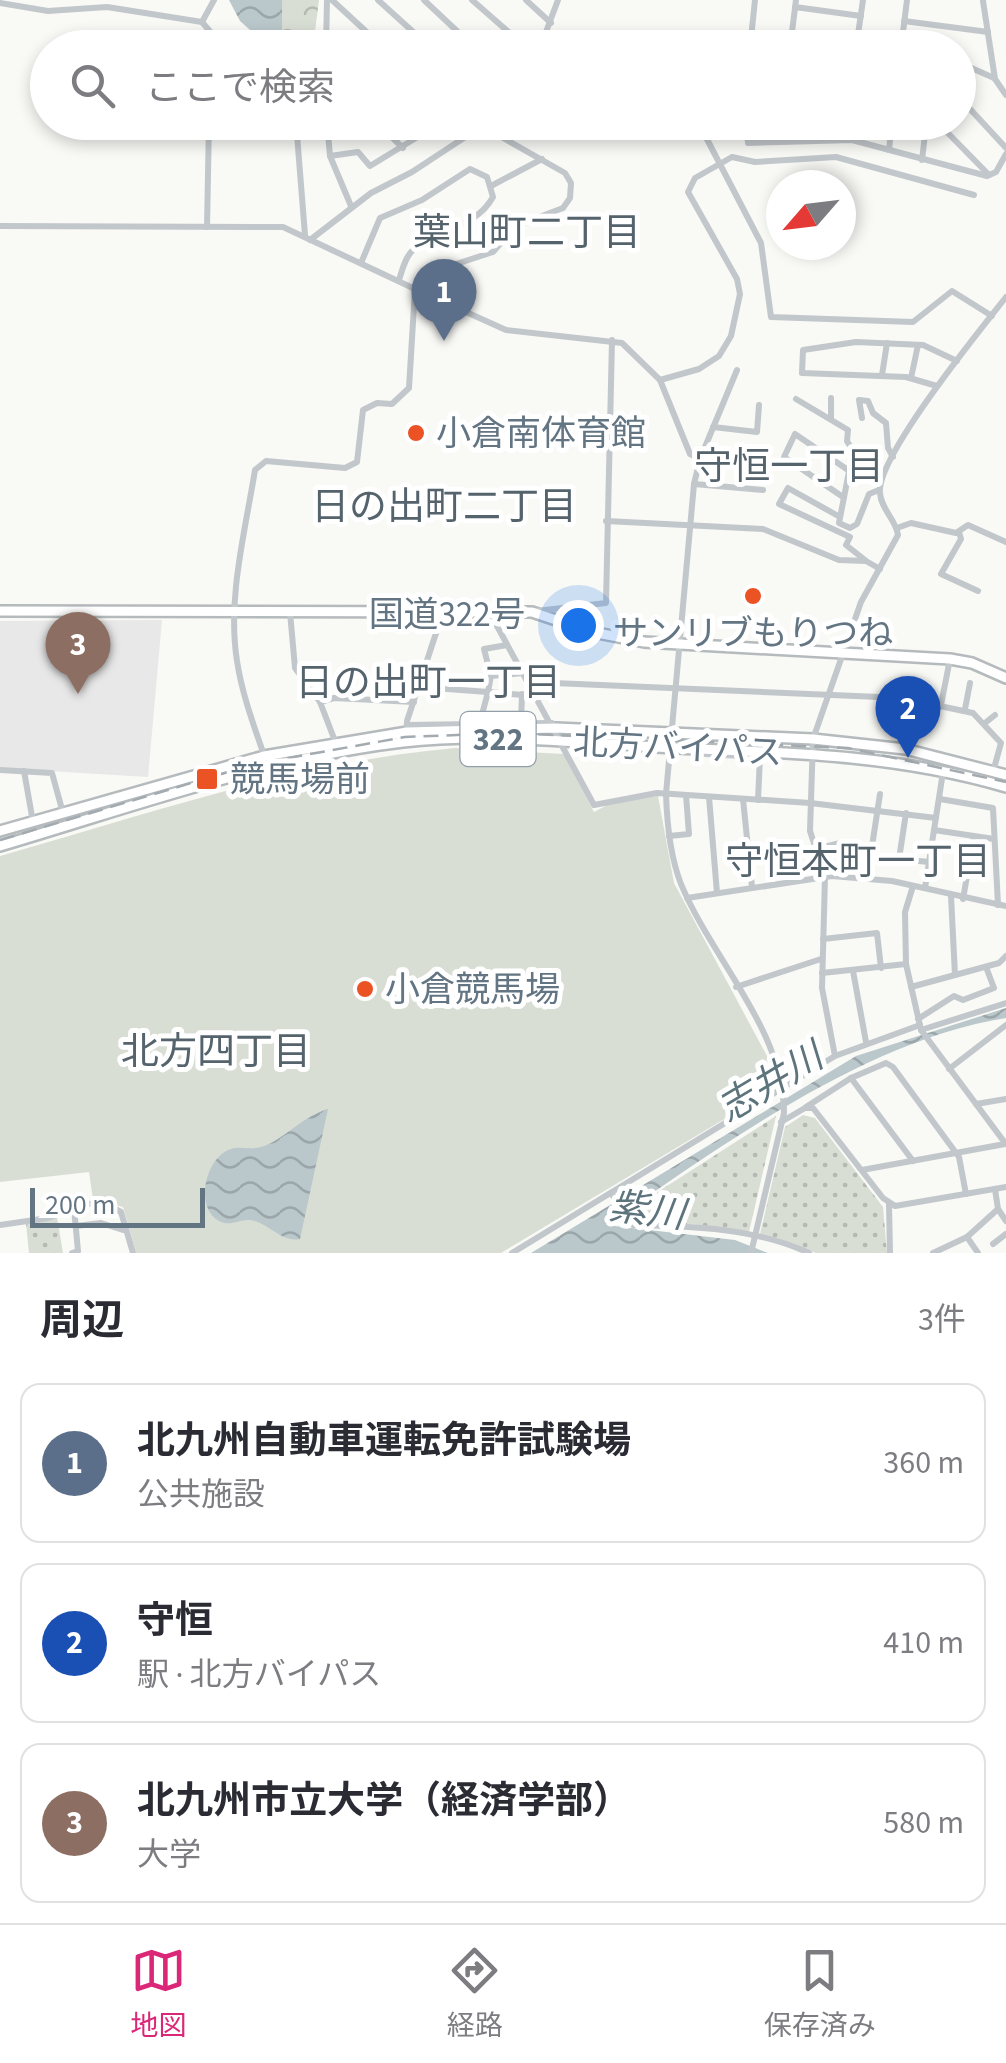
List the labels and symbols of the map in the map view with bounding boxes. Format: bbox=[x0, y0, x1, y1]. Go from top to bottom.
north arrow bbox=[766, 170, 856, 260]
district label: 葉山町二丁目 bbox=[413, 206, 641, 260]
pin: 1 bbox=[412, 258, 476, 341]
place label: 小倉南体育館 bbox=[436, 409, 646, 459]
marker: 小倉南体育館 bbox=[405, 422, 427, 444]
district label: 守恒一丁目 bbox=[694, 440, 884, 494]
district label: 日の出町二丁目 bbox=[311, 480, 577, 534]
marker: サンリブもりつね bbox=[742, 585, 764, 607]
street label: 国道322号 bbox=[368, 590, 526, 640]
your location bbox=[553, 600, 604, 651]
place label: サンリブもりつね bbox=[613, 609, 893, 659]
pin: 3 bbox=[46, 612, 110, 694]
district label: 日の出町一丁目 bbox=[295, 656, 561, 710]
pin: 2 bbox=[876, 676, 940, 758]
road number: 322 bbox=[460, 712, 536, 766]
street label: 北方バイパス bbox=[572, 718, 784, 778]
place label: 競馬場前 bbox=[230, 755, 370, 805]
marker: 競馬場前 bbox=[194, 766, 220, 792]
district label: 守恒本町一丁目 bbox=[725, 835, 991, 889]
place label: 小倉競馬場 bbox=[385, 965, 560, 1015]
marker: 小倉競馬場 bbox=[354, 978, 376, 1000]
district label: 北方四丁目 bbox=[121, 1025, 311, 1079]
water label: 志井川 bbox=[708, 1028, 837, 1135]
water label: 紫川 bbox=[606, 1180, 692, 1243]
scale bar bbox=[30, 1183, 205, 1228]

